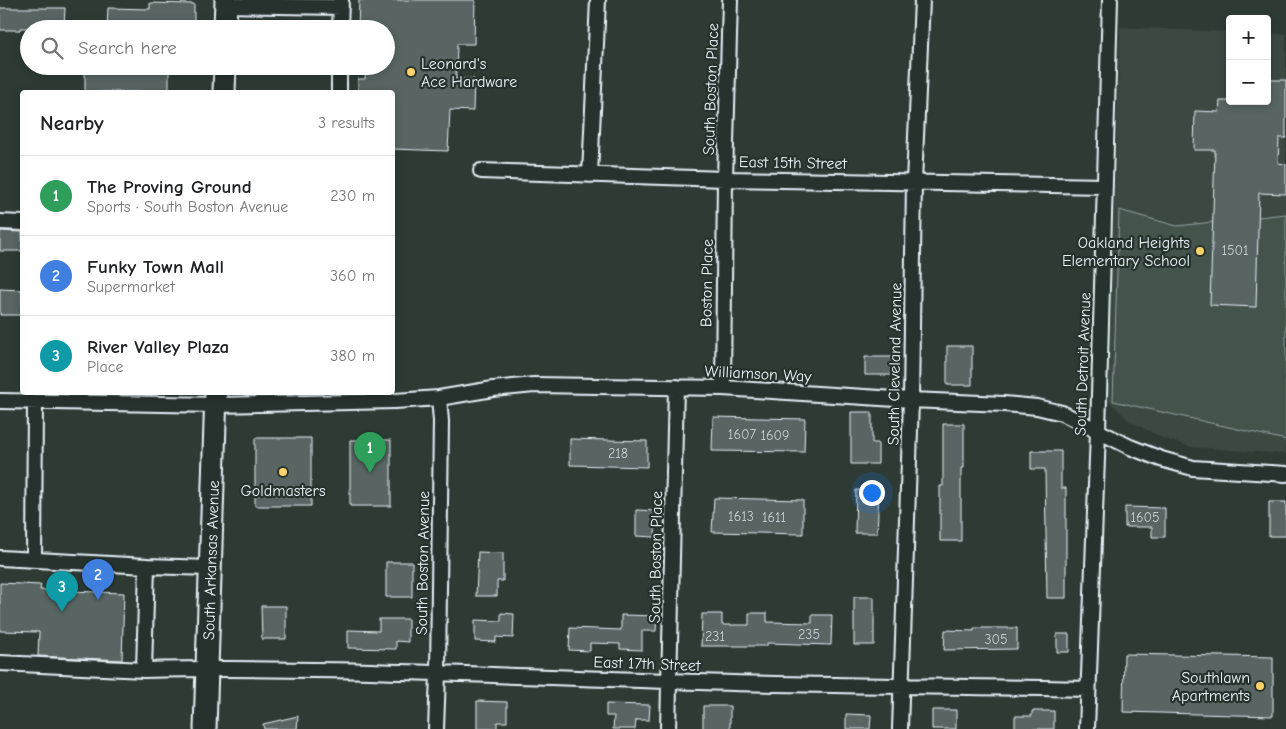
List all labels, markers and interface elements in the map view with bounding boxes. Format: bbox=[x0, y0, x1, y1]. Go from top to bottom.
map controls bbox=[1226, 15, 1271, 105]
button: + bbox=[1226, 15, 1271, 60]
search box bbox=[20, 20, 395, 75]
street label: South Boston Place bbox=[700, 23, 722, 155]
icon: search bbox=[38, 34, 66, 62]
text: Search here bbox=[78, 37, 177, 59]
place label: Leonard's Ace Hardware bbox=[421, 55, 517, 91]
button: − bbox=[1226, 60, 1271, 105]
marker: Leonard's Ace Hardware bbox=[405, 66, 417, 78]
text: Nearby bbox=[40, 111, 104, 135]
text: 3 results bbox=[318, 114, 375, 132]
street label: East 15th Street bbox=[739, 153, 848, 173]
text: The Proving Ground bbox=[87, 176, 252, 198]
text: 1 bbox=[53, 187, 59, 205]
text: 230 m bbox=[330, 187, 375, 205]
text: Sports · South Boston Avenue bbox=[87, 198, 288, 216]
place label: Oakland Heights Elementary School bbox=[1062, 234, 1190, 270]
street label: Boston Place bbox=[697, 239, 717, 327]
house number: 1501 bbox=[1221, 242, 1249, 259]
marker: Oakland Heights Elementary School bbox=[1194, 245, 1206, 257]
text: Funky Town Mall bbox=[87, 256, 224, 278]
text: 2 bbox=[52, 267, 60, 285]
text: 360 m bbox=[330, 267, 375, 285]
text: Supermarket bbox=[87, 278, 175, 296]
street label: South Cleveland Avenue bbox=[885, 282, 905, 446]
street label: South Detroit Avenue bbox=[1072, 292, 1094, 436]
text: River Valley Plaza bbox=[87, 336, 229, 358]
text: 3 bbox=[52, 347, 60, 365]
text: 380 m bbox=[330, 347, 375, 365]
text: Place bbox=[87, 358, 123, 376]
street label: Williamson Way bbox=[704, 362, 813, 386]
house number: 1607 bbox=[728, 426, 757, 443]
house number: 1609 bbox=[760, 427, 790, 444]
pin: 1 bbox=[354, 432, 386, 473]
house number: 218 bbox=[608, 445, 628, 462]
marker: Goldmasters bbox=[277, 466, 289, 478]
street label: South Arkansas Avenue bbox=[200, 480, 223, 640]
your location bbox=[859, 480, 885, 506]
place label: Goldmasters bbox=[240, 482, 326, 500]
street label: South Boston Avenue bbox=[413, 491, 433, 635]
street label: South Boston Place bbox=[646, 491, 666, 623]
house number: 1613 bbox=[728, 508, 754, 525]
house number: 1611 bbox=[762, 509, 786, 526]
house number: 1605 bbox=[1130, 509, 1160, 526]
pin: 2 bbox=[82, 559, 114, 600]
pin: 3 bbox=[46, 571, 78, 612]
house number: 235 bbox=[798, 626, 820, 643]
house number: 231 bbox=[705, 628, 725, 645]
house number: 305 bbox=[984, 631, 1008, 648]
street label: East 17th Street bbox=[593, 653, 701, 675]
place label: Southlawn Apartments bbox=[1172, 669, 1250, 705]
marker: Southlawn Apartments bbox=[1254, 680, 1266, 692]

